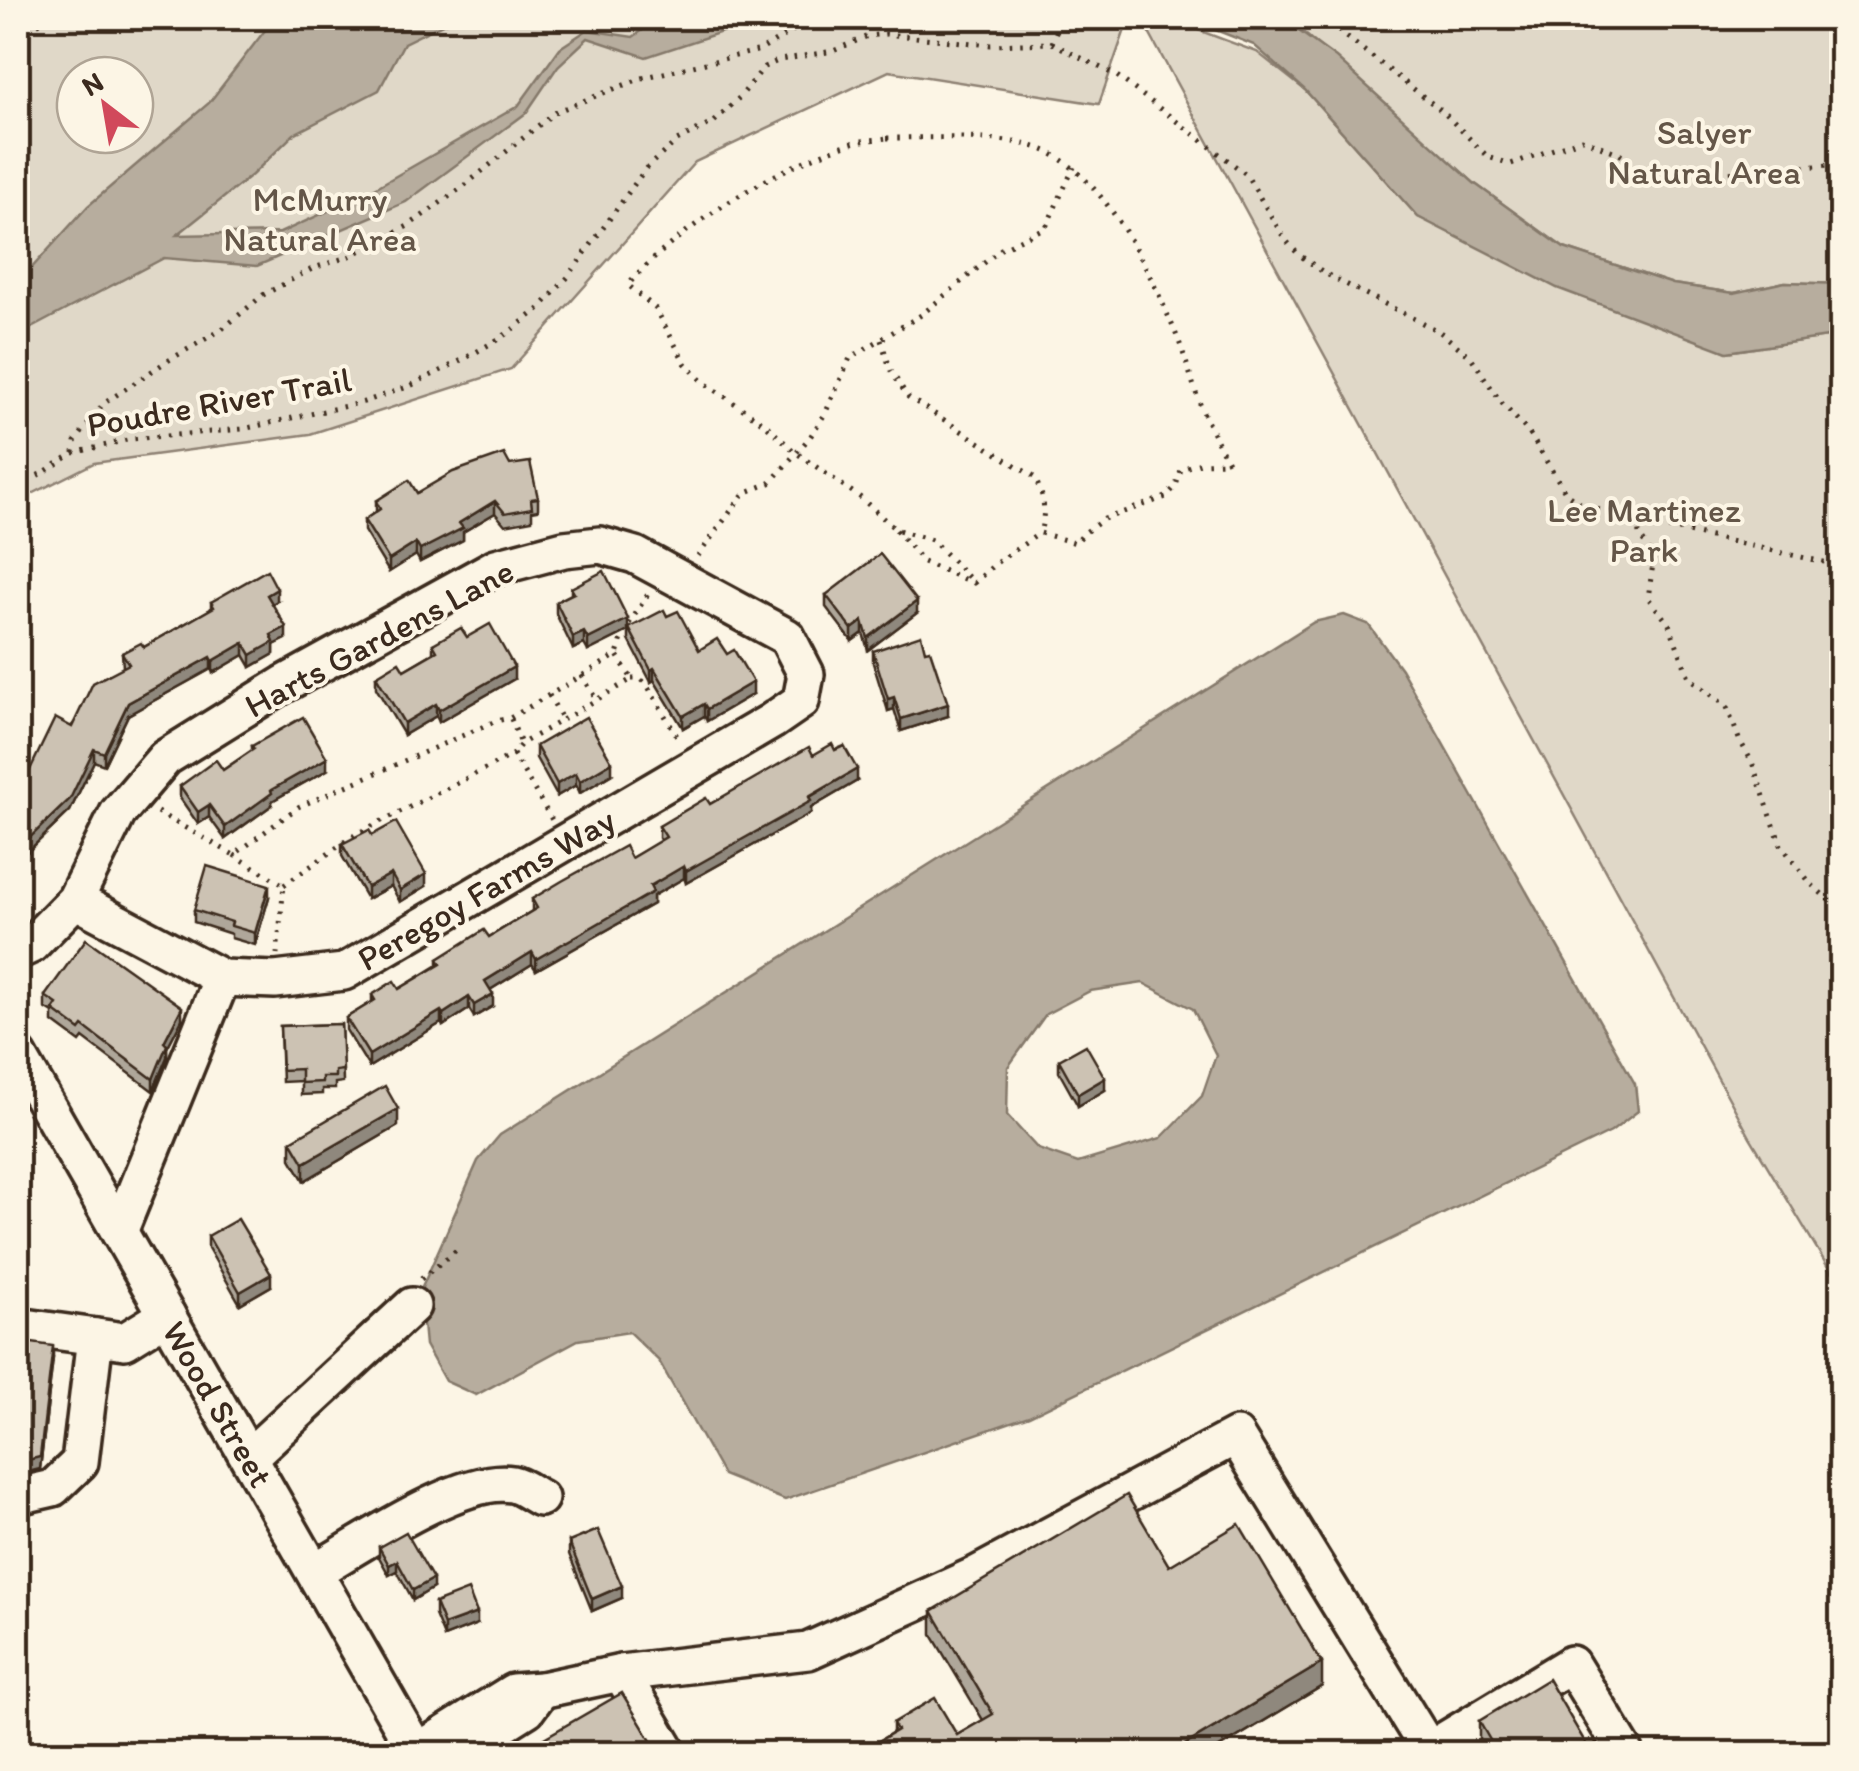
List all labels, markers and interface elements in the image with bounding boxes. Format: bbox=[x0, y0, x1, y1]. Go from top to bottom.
north arrow bbox=[55, 55, 155, 155]
text: N bbox=[75, 64, 109, 103]
park label: Salyer Natural Area bbox=[1607, 111, 1801, 193]
park label: McMurry Natural Area bbox=[223, 178, 417, 260]
street label: Poudre River Trail bbox=[83, 358, 355, 446]
park label: Lee Martinez Park bbox=[1547, 489, 1741, 571]
street label: Harts Gardens Lane bbox=[237, 549, 521, 727]
street label: Peregoy Farms Way bbox=[350, 798, 622, 980]
street label: Wood Street bbox=[154, 1313, 282, 1495]

